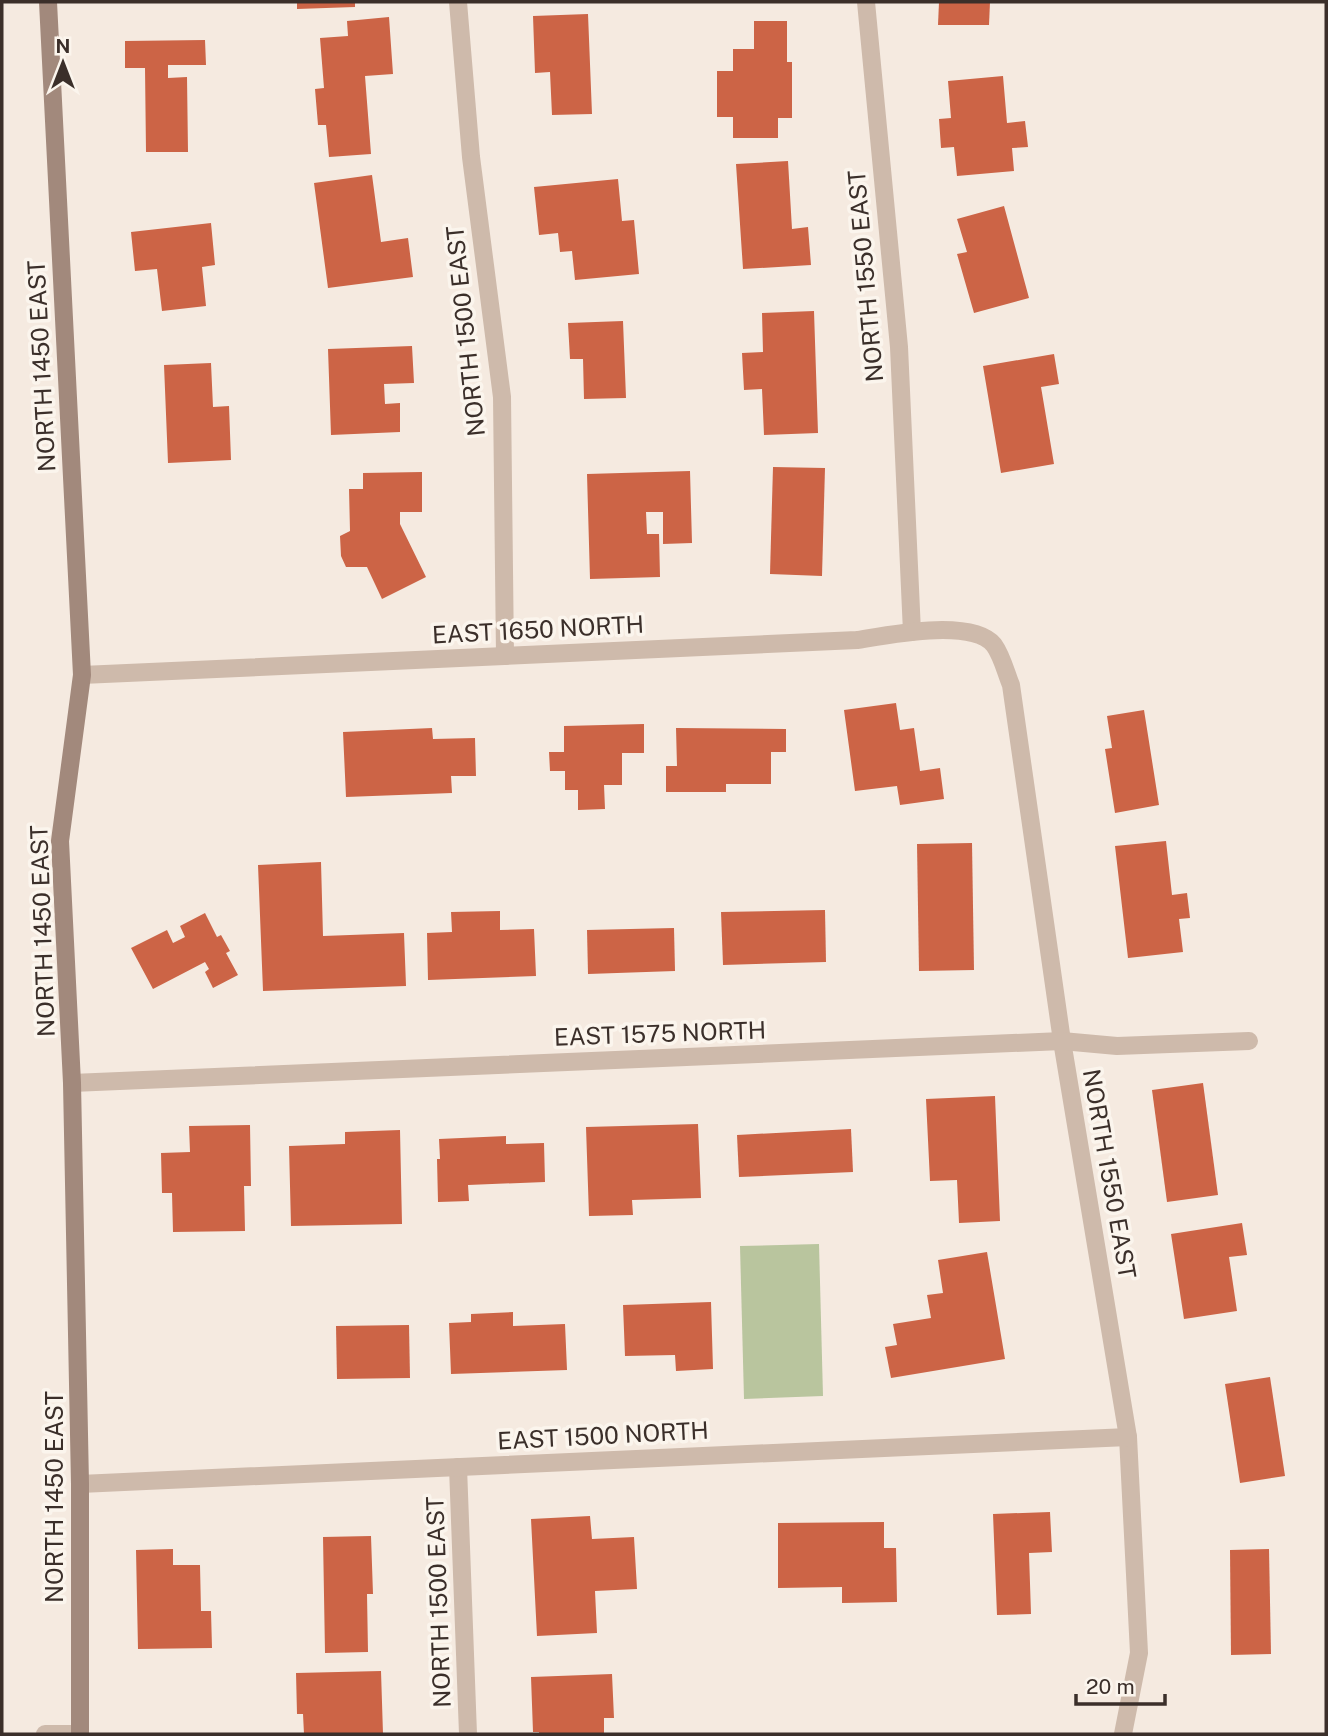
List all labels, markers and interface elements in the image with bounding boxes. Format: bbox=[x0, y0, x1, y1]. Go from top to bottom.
north arrow bbox=[28, 28, 98, 98]
text: N bbox=[56, 35, 70, 57]
street label: NORTH 1550 EAST bbox=[842, 169, 888, 383]
street label: NORTH 1500 EAST bbox=[440, 224, 490, 438]
street label: NORTH 1450 EAST bbox=[21, 259, 61, 473]
street label: EAST 1650 NORTH bbox=[431, 609, 645, 649]
street label: NORTH 1450 EAST bbox=[24, 825, 60, 1037]
street label: EAST 1575 NORTH bbox=[553, 1015, 767, 1051]
street label: NORTH 1550 EAST bbox=[1078, 1067, 1142, 1281]
street label: NORTH 1450 EAST bbox=[40, 1391, 68, 1603]
street label: EAST 1500 NORTH bbox=[497, 1415, 709, 1455]
street label: NORTH 1500 EAST bbox=[420, 1496, 456, 1708]
scale bar bbox=[1076, 1662, 1165, 1706]
text: 20 m bbox=[1086, 1674, 1135, 1699]

